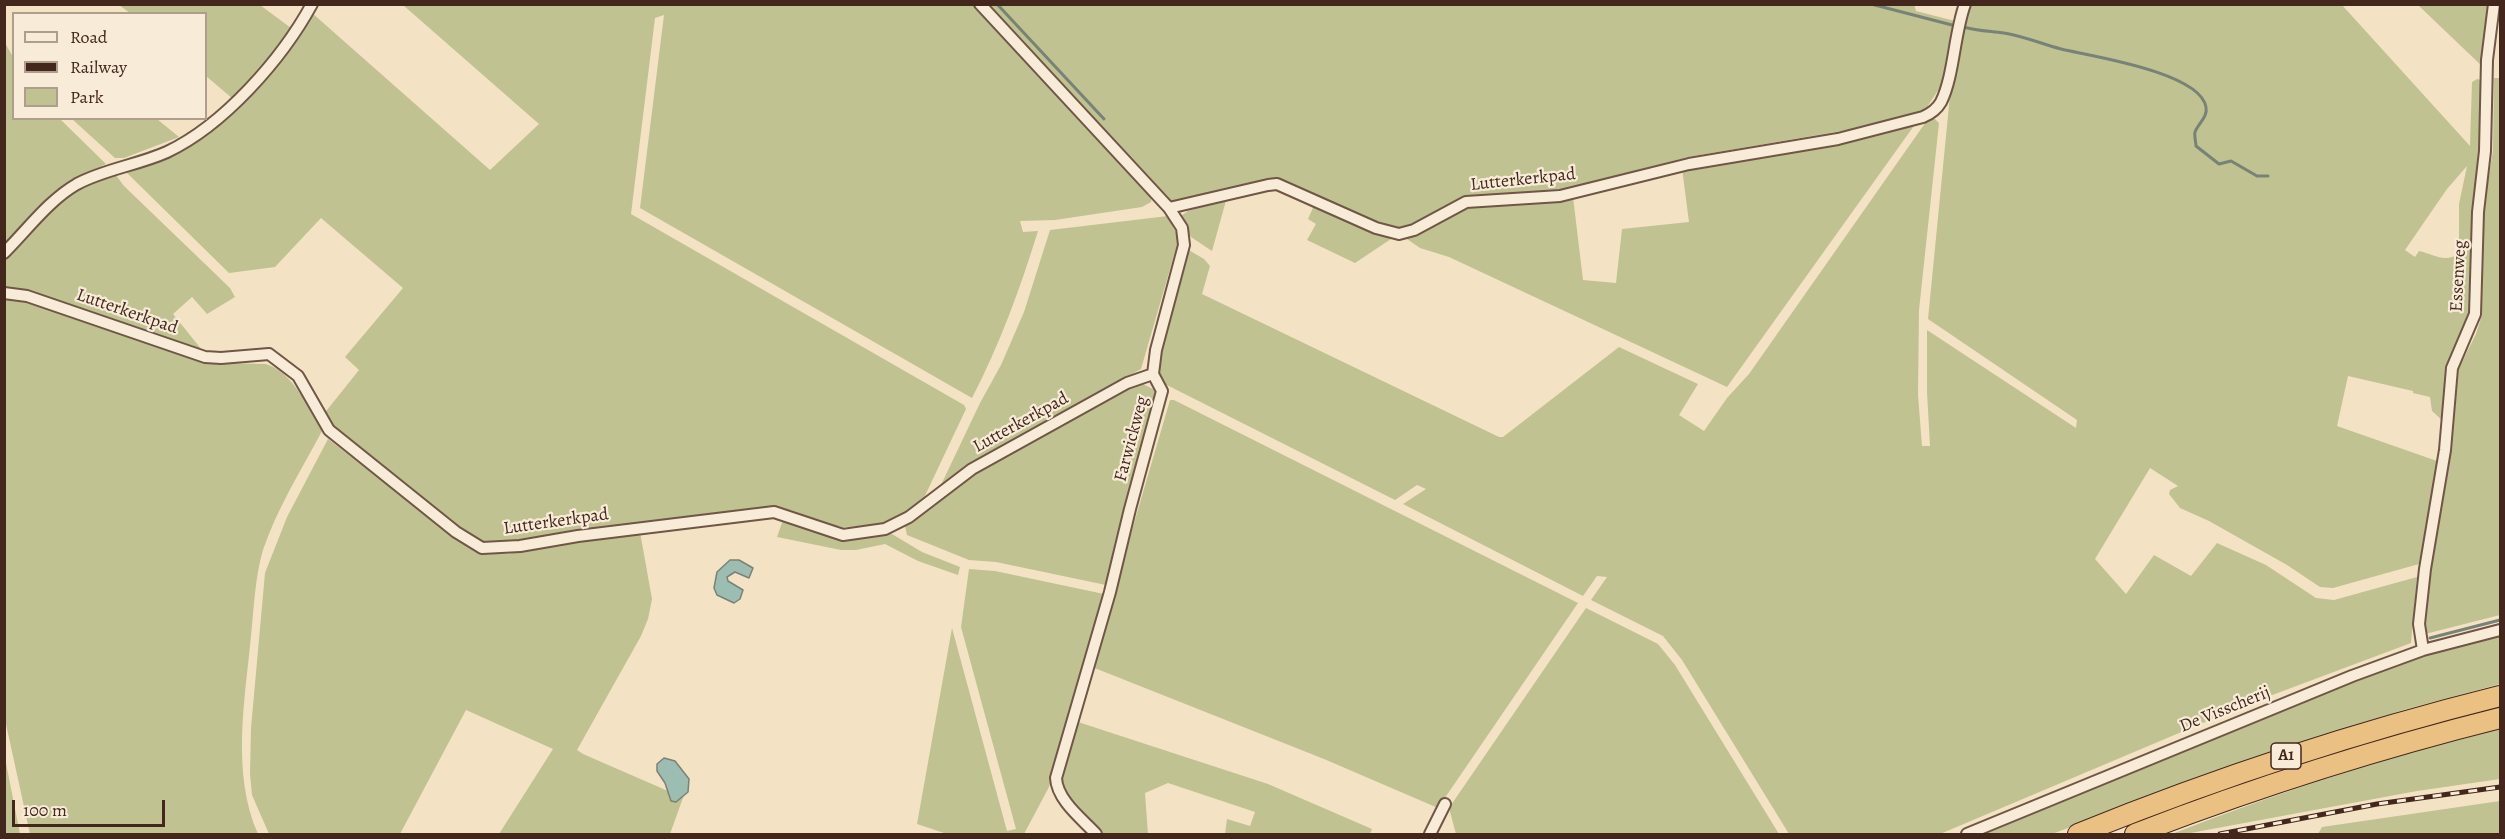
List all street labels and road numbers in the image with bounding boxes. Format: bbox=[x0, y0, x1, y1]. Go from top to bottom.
street label: Lutterkerkpad bbox=[1469, 164, 1577, 196]
street label: Essenweg bbox=[2446, 239, 2472, 313]
street label: Lutterkerkpad bbox=[73, 285, 181, 339]
street label: Lutterkerkpad bbox=[970, 388, 1072, 458]
street label: Farwickweg bbox=[1110, 394, 1154, 484]
street label: Lutterkerkpad bbox=[502, 504, 610, 540]
street label: De Visscherij bbox=[2177, 682, 2273, 738]
road number: A1 bbox=[2271, 743, 2301, 769]

